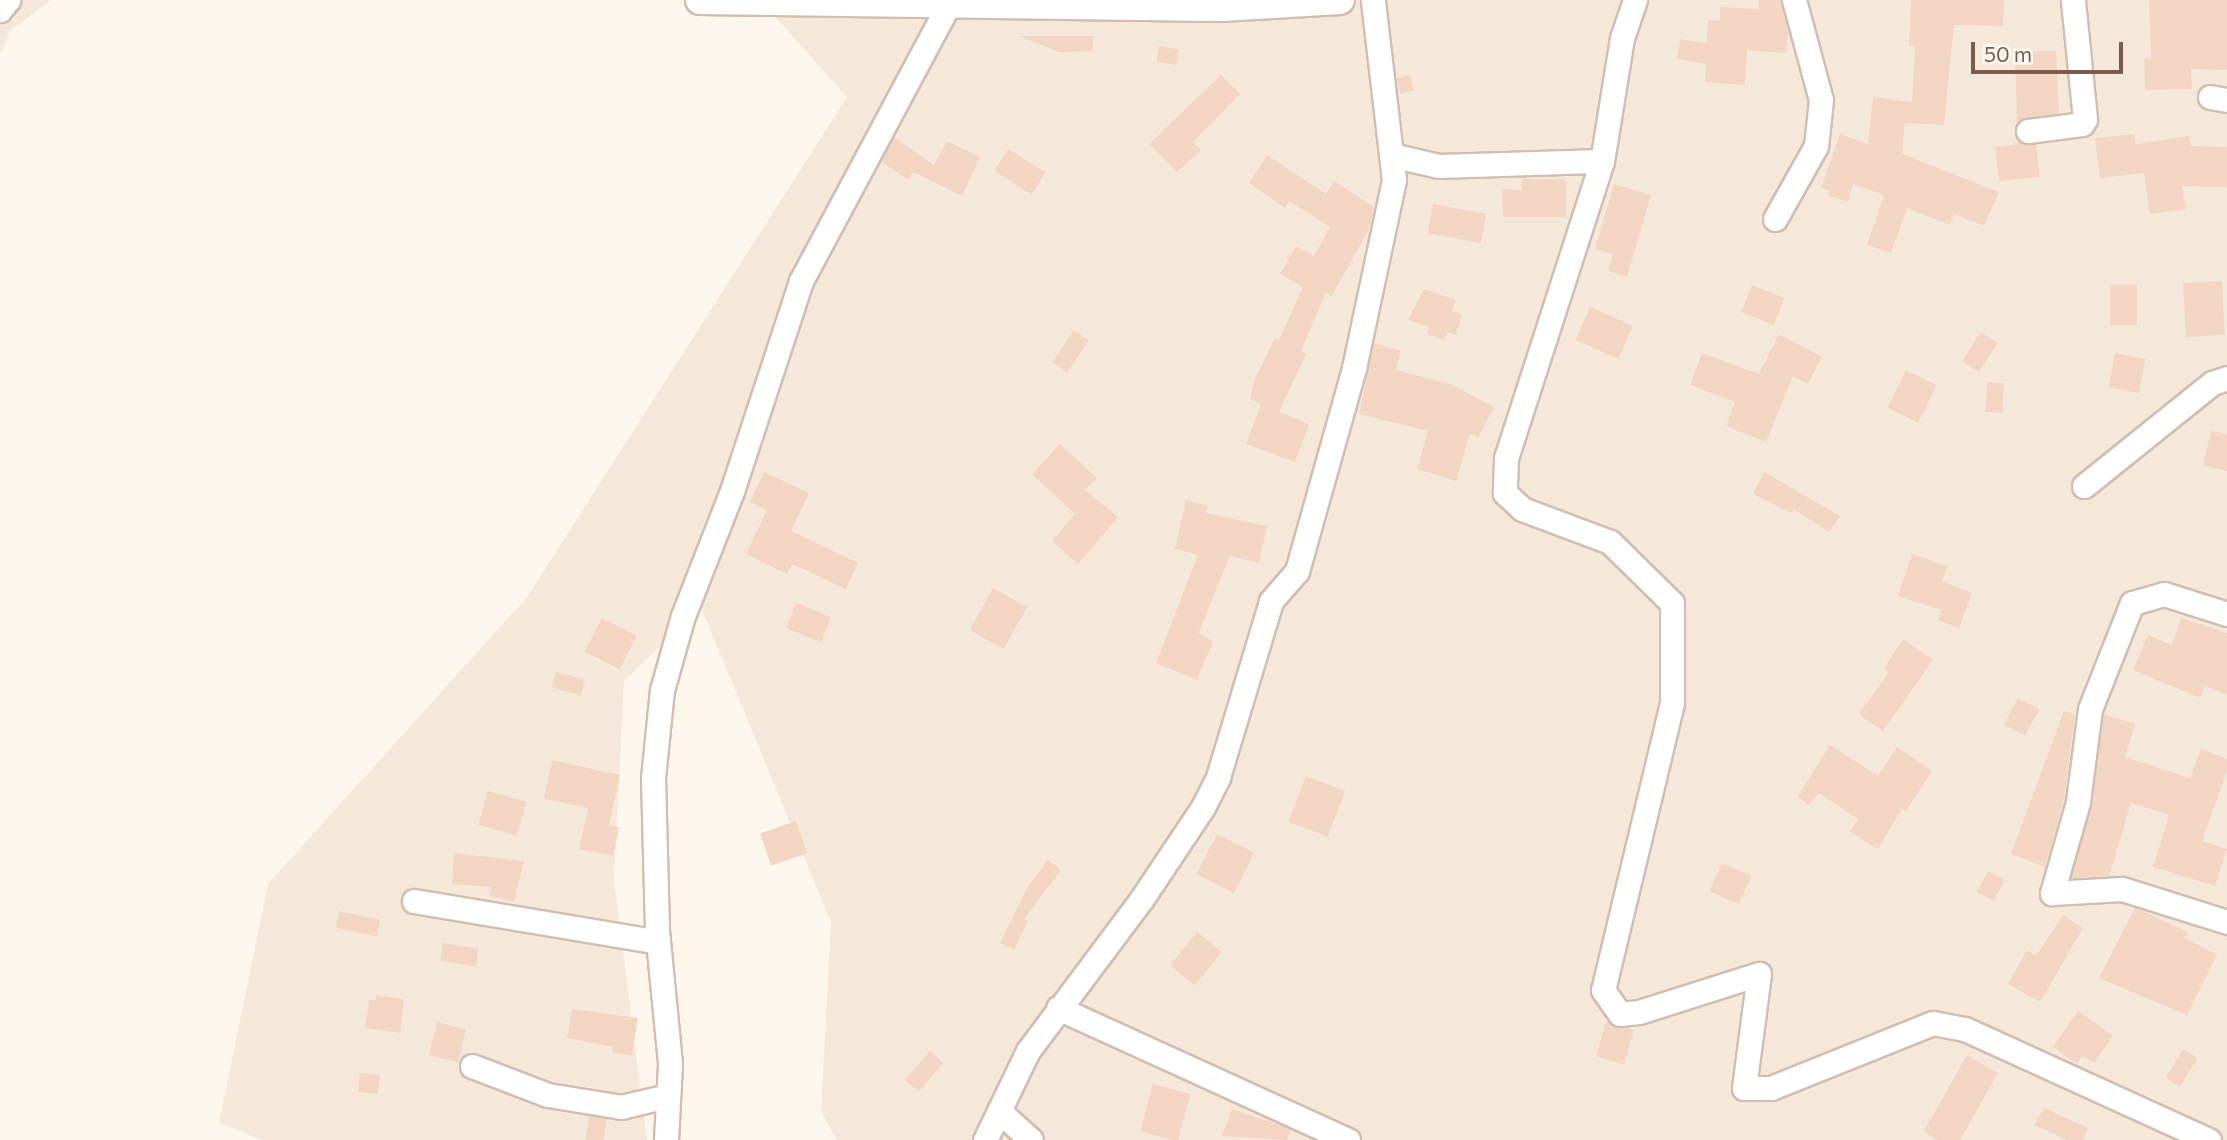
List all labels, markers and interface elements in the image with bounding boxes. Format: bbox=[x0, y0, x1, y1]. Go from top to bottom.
scale bar bbox=[1975, 28, 2127, 72]
text: 50 m bbox=[1984, 41, 2032, 66]

